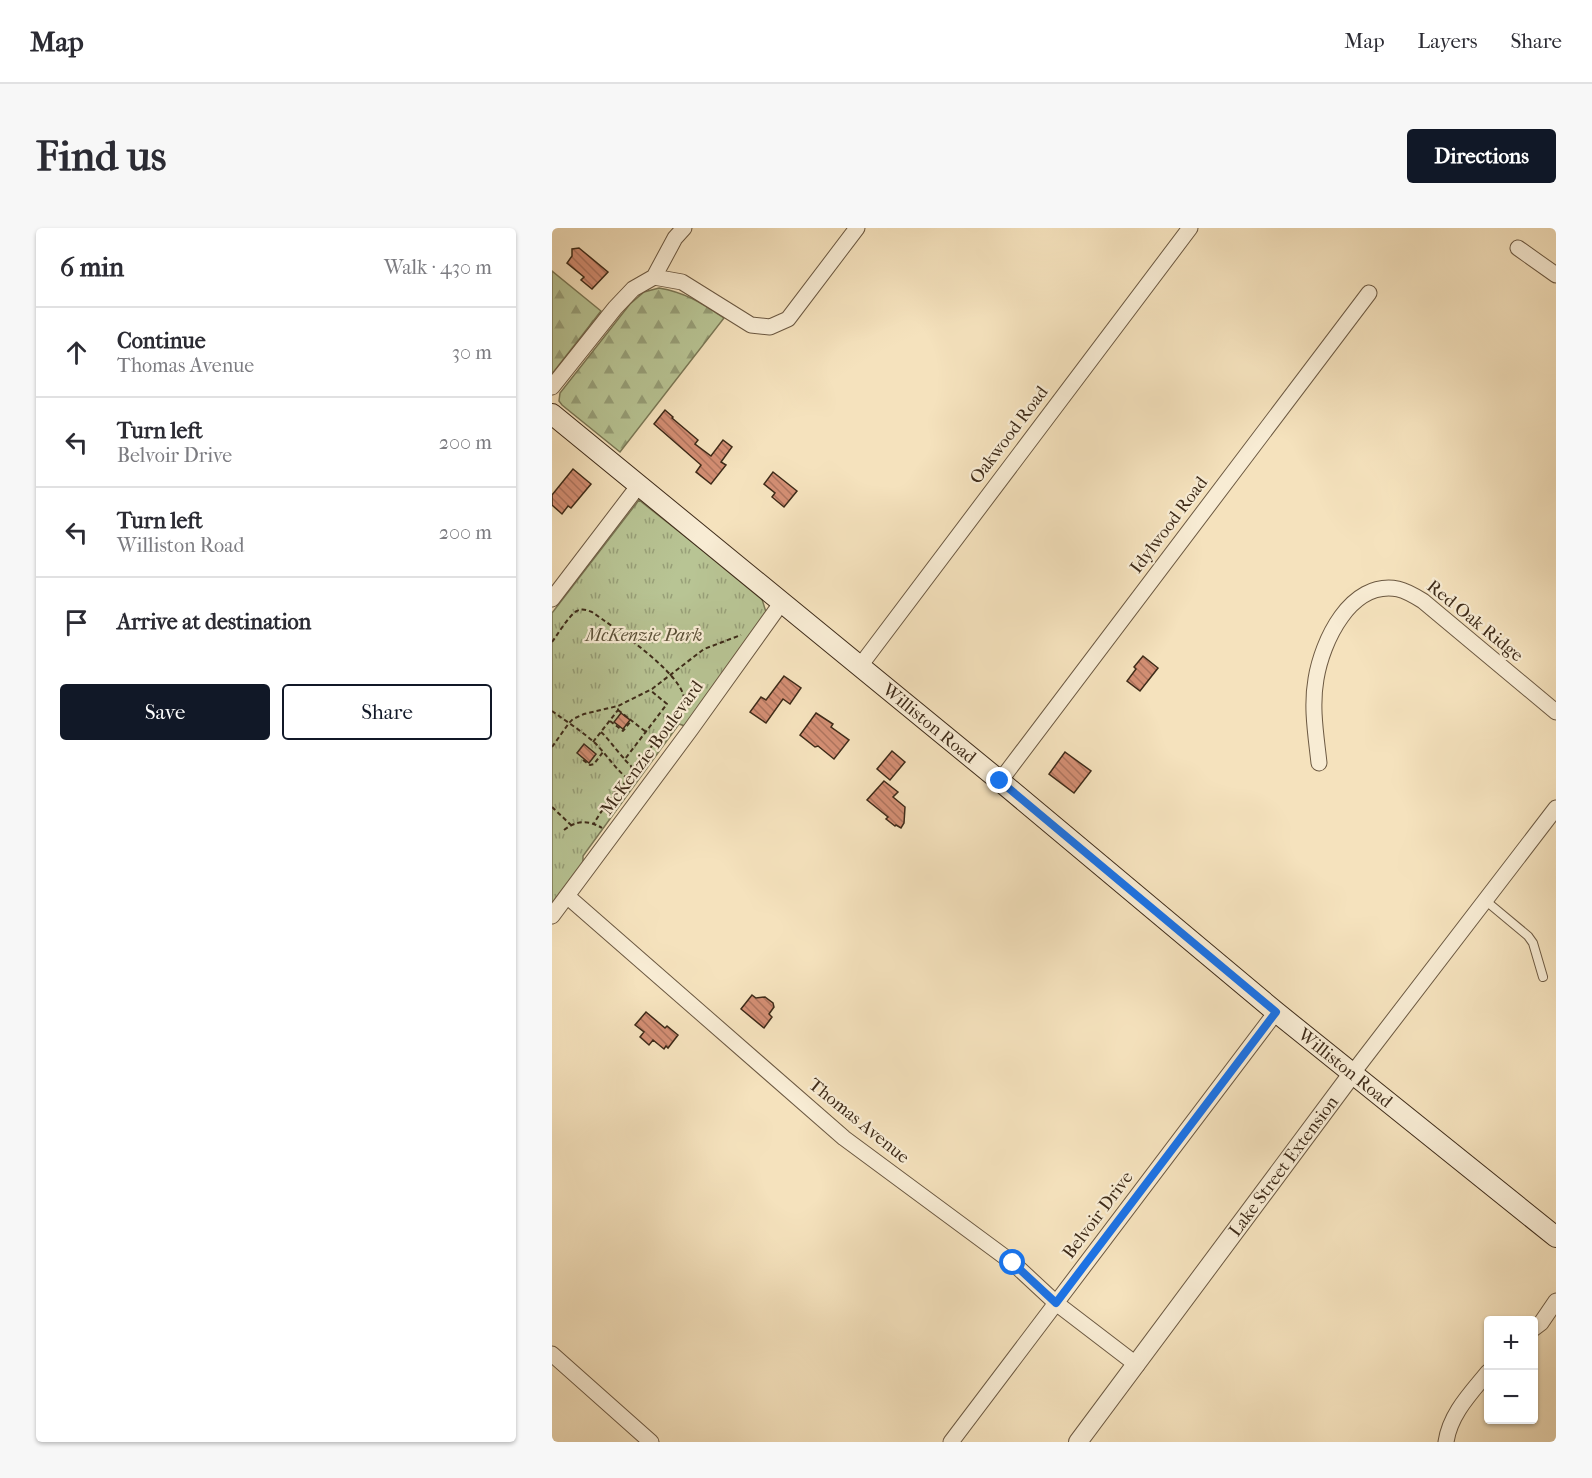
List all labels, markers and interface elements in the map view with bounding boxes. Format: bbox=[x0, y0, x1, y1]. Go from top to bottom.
text: Map bbox=[30, 25, 84, 58]
text: Map bbox=[1344, 29, 1385, 53]
text: Layers bbox=[1418, 29, 1477, 53]
text: Share bbox=[1510, 29, 1562, 53]
button: Directions bbox=[1407, 129, 1556, 183]
text: Find us bbox=[36, 132, 166, 181]
text: 6 min bbox=[60, 252, 124, 283]
text: Walk · 430 m bbox=[384, 256, 492, 279]
text: Continue bbox=[117, 328, 206, 354]
icon: ahead bbox=[60, 336, 93, 369]
text: 30 m bbox=[452, 341, 492, 364]
text: Thomas Avenue bbox=[117, 354, 254, 377]
street label: Oakwood Road bbox=[965, 382, 1053, 488]
text: Turn left bbox=[117, 418, 203, 444]
icon: left bbox=[60, 426, 93, 459]
text: 200 m bbox=[439, 431, 492, 454]
text: Belvoir Drive bbox=[117, 444, 232, 467]
street label: Idylwood Road bbox=[1126, 472, 1212, 578]
text: Turn left bbox=[117, 508, 203, 534]
icon: left bbox=[60, 516, 93, 549]
text: 200 m bbox=[439, 521, 492, 544]
text: Williston Road bbox=[117, 534, 244, 557]
street label: Red Oak Ridge bbox=[1423, 576, 1527, 666]
icon: arrive bbox=[60, 606, 93, 639]
text: Arrive at destination bbox=[117, 609, 311, 635]
park label: McKenzie Park bbox=[584, 625, 702, 646]
street label: McKenzie Boulevard bbox=[596, 677, 708, 819]
street label: Williston Road bbox=[878, 678, 981, 768]
button: Save bbox=[60, 684, 270, 740]
button: Share bbox=[282, 684, 492, 740]
route end bbox=[986, 767, 1012, 793]
street label: Williston Road bbox=[1293, 1023, 1397, 1112]
street label: Thomas Avenue bbox=[804, 1074, 914, 1168]
street label: Lake Street Extension bbox=[1224, 1091, 1343, 1241]
street label: Belvoir Drive bbox=[1058, 1167, 1138, 1263]
route start bbox=[999, 1249, 1025, 1275]
map controls bbox=[1484, 1316, 1538, 1424]
button: + bbox=[1484, 1316, 1538, 1370]
button: − bbox=[1484, 1370, 1538, 1424]

